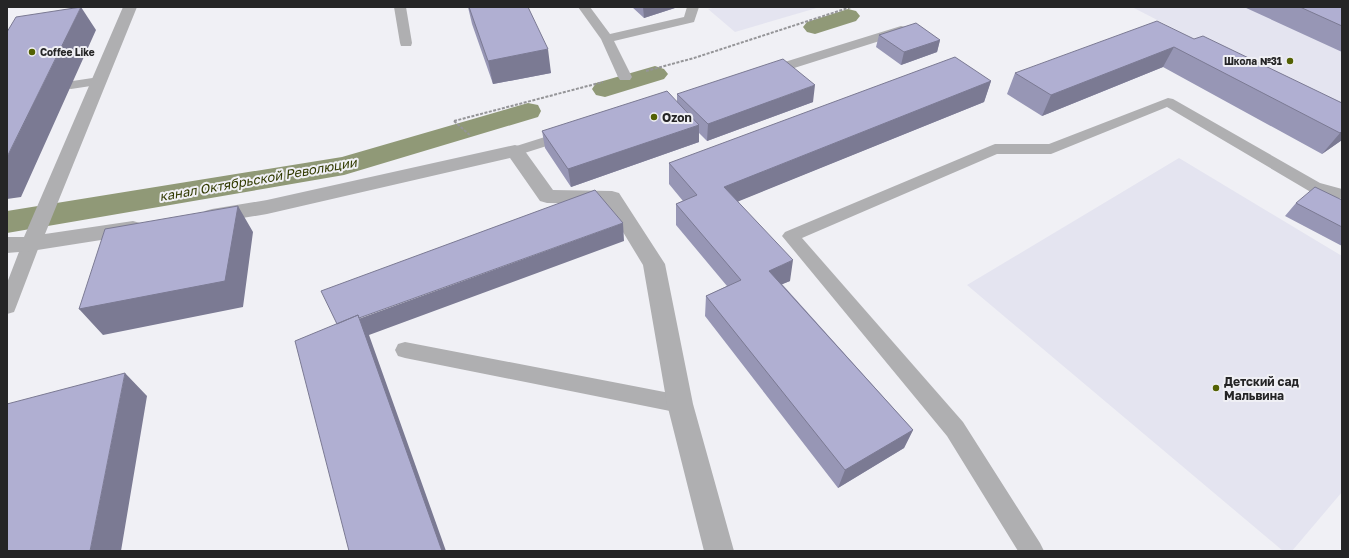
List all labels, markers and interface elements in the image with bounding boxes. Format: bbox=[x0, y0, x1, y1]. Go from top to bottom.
place label: Coffee Like bbox=[40, 46, 95, 58]
marker: Coffee Like bbox=[27, 47, 37, 57]
place label: Школа №31 bbox=[1224, 55, 1282, 67]
marker: Школа №31 bbox=[1285, 56, 1295, 66]
place label: Ozon bbox=[662, 110, 692, 125]
marker: Ozon bbox=[649, 112, 659, 122]
water label: канал Октябрьской Революции bbox=[158, 154, 359, 204]
place label: Детский сад Мальвина bbox=[1224, 374, 1299, 403]
marker: Детский сад Мальвина bbox=[1211, 383, 1221, 393]

